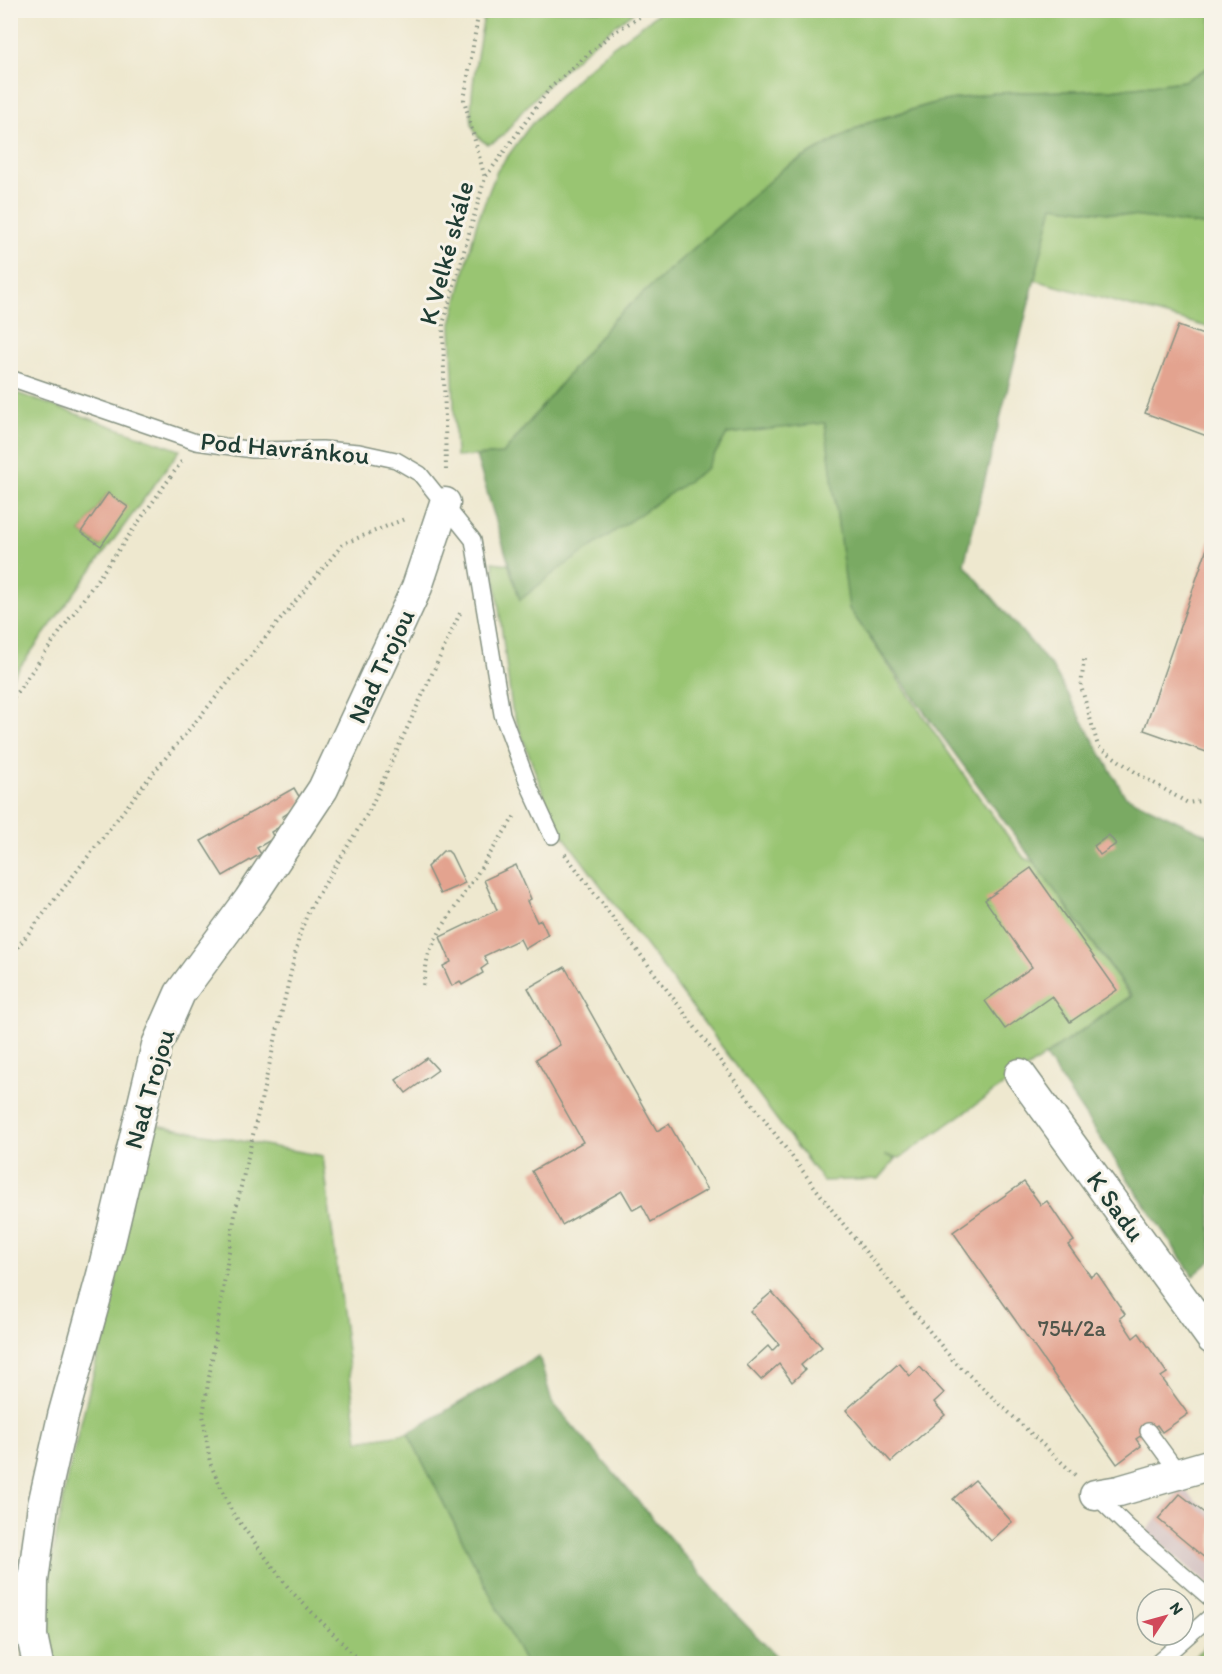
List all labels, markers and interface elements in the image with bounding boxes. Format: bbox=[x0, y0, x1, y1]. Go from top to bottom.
street label: K Velké skále bbox=[411, 178, 481, 328]
street label: Pod Havránkou bbox=[199, 425, 371, 471]
street label: Nad Trojou bbox=[341, 604, 421, 728]
street label: Nad Trojou bbox=[117, 1026, 181, 1152]
street label: K Sadu bbox=[1080, 1165, 1152, 1247]
house number: 754/2a bbox=[1038, 1315, 1107, 1342]
north arrow bbox=[1135, 1587, 1195, 1647]
text: N bbox=[1166, 1599, 1188, 1618]

